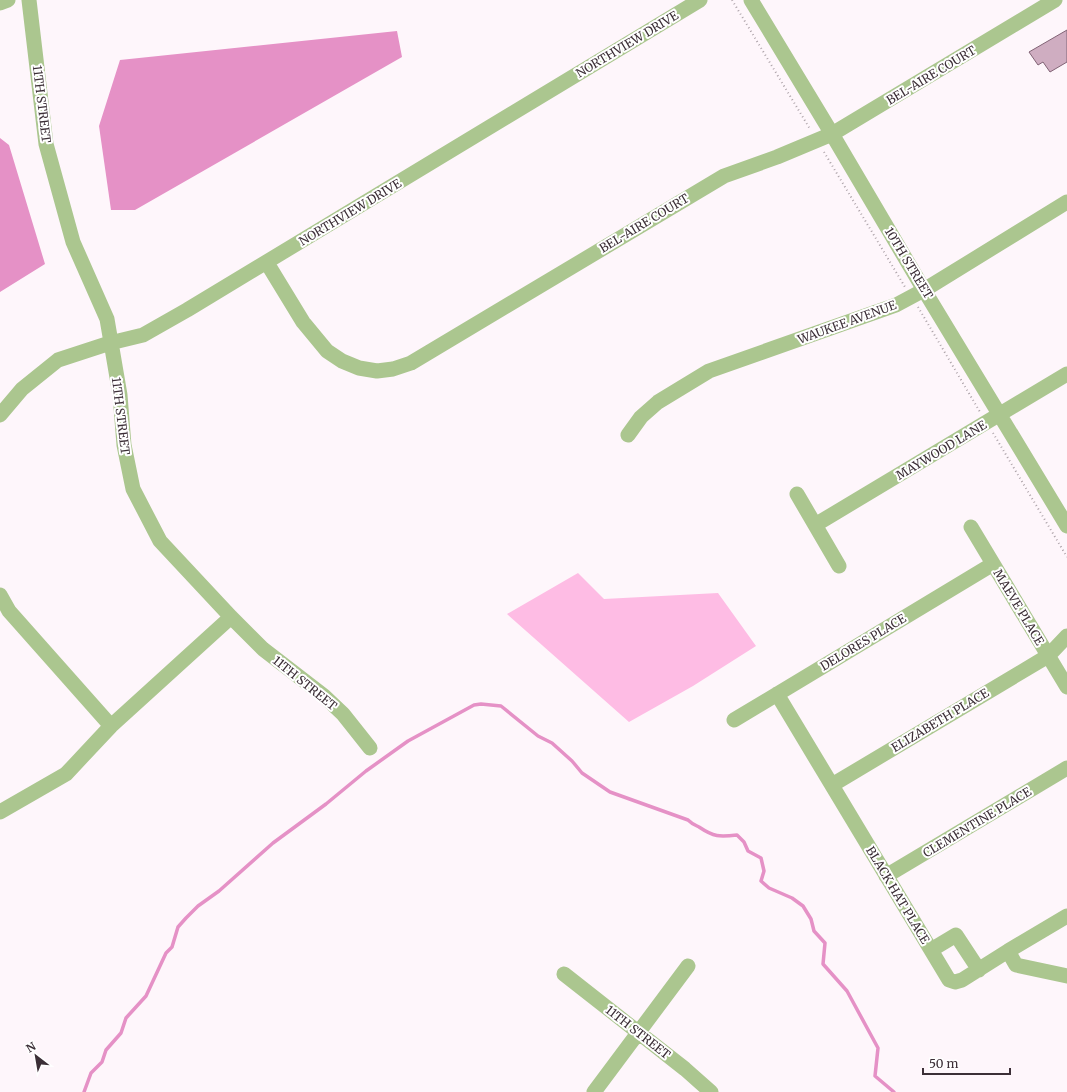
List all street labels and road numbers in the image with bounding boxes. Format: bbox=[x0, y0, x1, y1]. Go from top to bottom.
street label: NORTHVIEW DRIVE bbox=[573, 7, 681, 80]
street label: BEL-AIRE COURT bbox=[884, 42, 979, 108]
street label: 11TH STREET bbox=[30, 64, 54, 144]
street label: NORTHVIEW DRIVE bbox=[296, 175, 404, 248]
street label: BEL-AIRE COURT bbox=[597, 190, 692, 256]
street label: 10TH STREET bbox=[882, 225, 937, 302]
street label: WAUKEE AVENUE bbox=[795, 297, 899, 347]
street label: 11TH STREET bbox=[109, 376, 133, 456]
street label: MAYWOOD LANE bbox=[893, 417, 989, 483]
street label: MAEVE PLACE bbox=[990, 566, 1048, 648]
street label: DELORES PLACE bbox=[817, 610, 909, 673]
street label: 11TH STREET bbox=[270, 653, 341, 714]
street label: ELIZABETH PLACE bbox=[889, 685, 992, 755]
street label: CLEMENTINE PLACE bbox=[920, 784, 1034, 860]
street label: BLACK HAT PLACE bbox=[863, 844, 933, 947]
street label: 11TH STREET bbox=[603, 1002, 674, 1062]

